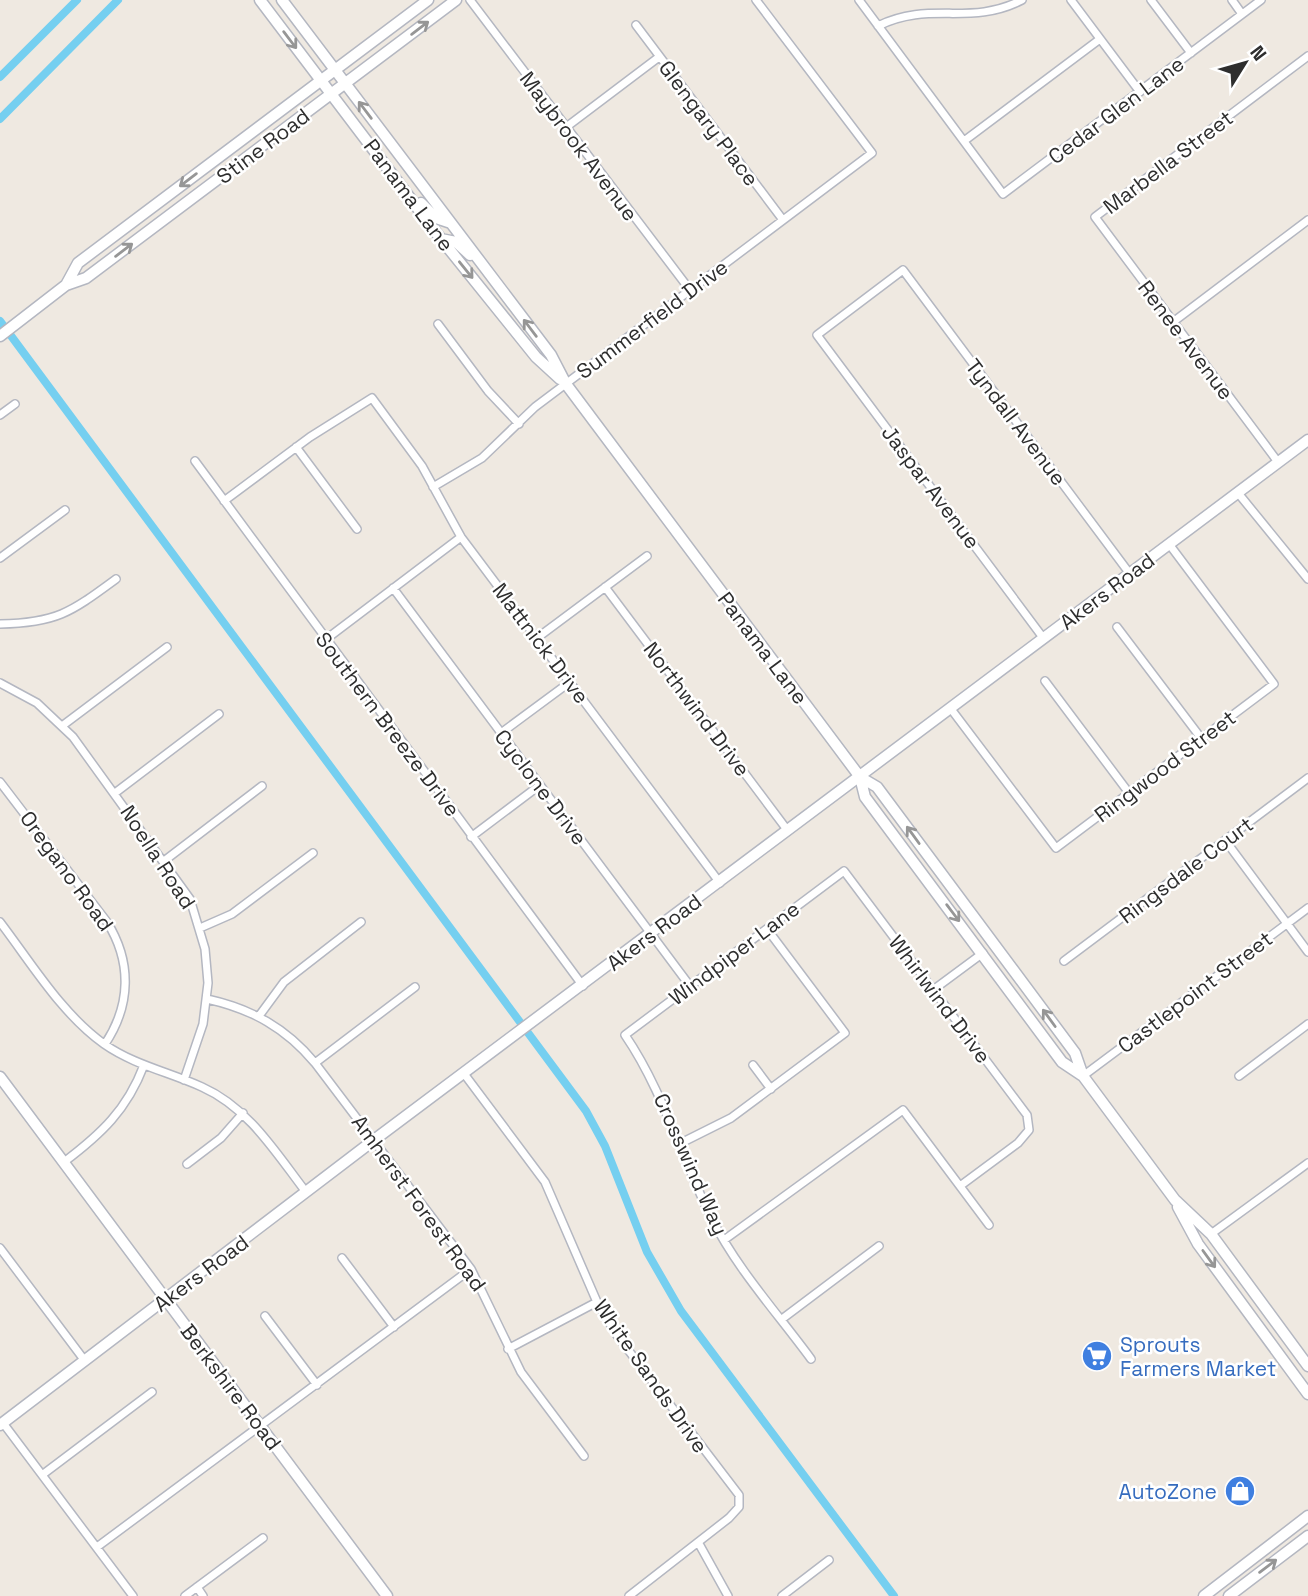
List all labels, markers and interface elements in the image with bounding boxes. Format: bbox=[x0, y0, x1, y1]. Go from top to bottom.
one-way arrow bbox=[410, 21, 429, 36]
north arrow bbox=[1210, 28, 1280, 98]
one-way arrow bbox=[283, 30, 297, 49]
text: N bbox=[1244, 40, 1272, 66]
street label: Cedar Glen Lane bbox=[1043, 50, 1189, 170]
street label: Glengary Place bbox=[653, 55, 765, 191]
street label: Maybrook Avenue bbox=[514, 66, 644, 226]
one-way arrow bbox=[358, 101, 373, 120]
street label: Stine Road bbox=[211, 102, 315, 190]
street label: Marbella Street bbox=[1098, 104, 1238, 220]
street label: Panama Lane bbox=[358, 133, 460, 257]
one-way arrow bbox=[179, 173, 198, 187]
one-way arrow bbox=[114, 242, 133, 257]
street label: Summerfield Drive bbox=[571, 253, 733, 385]
one-way arrow bbox=[459, 260, 474, 279]
street label: Renee Avenue bbox=[1132, 275, 1240, 405]
one-way arrow bbox=[523, 319, 538, 338]
street label: Tyndall Avenue bbox=[960, 353, 1072, 491]
street label: Jaspar Avenue bbox=[876, 420, 986, 554]
street label: Akers Road bbox=[1054, 546, 1160, 636]
street label: Mattnick Drive bbox=[487, 577, 595, 709]
street label: Panama Lane bbox=[712, 586, 814, 710]
street label: Southern Breeze Drive bbox=[310, 626, 466, 822]
street label: Northwind Drive bbox=[638, 636, 756, 782]
street label: Ringwood Street bbox=[1089, 704, 1241, 828]
street label: Cyclone Drive bbox=[489, 724, 593, 850]
street label: Noella Road bbox=[114, 800, 202, 914]
street label: Oregano Road bbox=[14, 805, 120, 937]
street label: Ringsdale Court bbox=[1113, 811, 1259, 929]
one-way arrow bbox=[906, 826, 920, 845]
street label: Akers Road bbox=[601, 887, 707, 977]
street label: Windpiper Lane bbox=[663, 895, 805, 1011]
one-way arrow bbox=[945, 904, 960, 923]
street label: Castlepoint Street bbox=[1112, 925, 1278, 1059]
street label: Whirlwind Drive bbox=[883, 930, 997, 1068]
one-way arrow bbox=[1041, 1009, 1056, 1028]
street label: Crosswind Way bbox=[648, 1089, 734, 1239]
street label: Amherst Forest Road bbox=[346, 1109, 492, 1297]
street label: Akers Road bbox=[148, 1228, 254, 1318]
one-way arrow bbox=[1201, 1249, 1216, 1268]
street label: White Sands Drive bbox=[588, 1294, 714, 1458]
street label: Berkshire Road bbox=[175, 1318, 287, 1456]
place label: Sprouts Farmers Market bbox=[1120, 1331, 1276, 1382]
supermarket icon: Sprouts Farmers Market bbox=[1080, 1339, 1114, 1373]
shop icon: AutoZone bbox=[1223, 1474, 1257, 1508]
place label: AutoZone bbox=[1119, 1478, 1217, 1505]
one-way arrow bbox=[1259, 1558, 1277, 1573]

